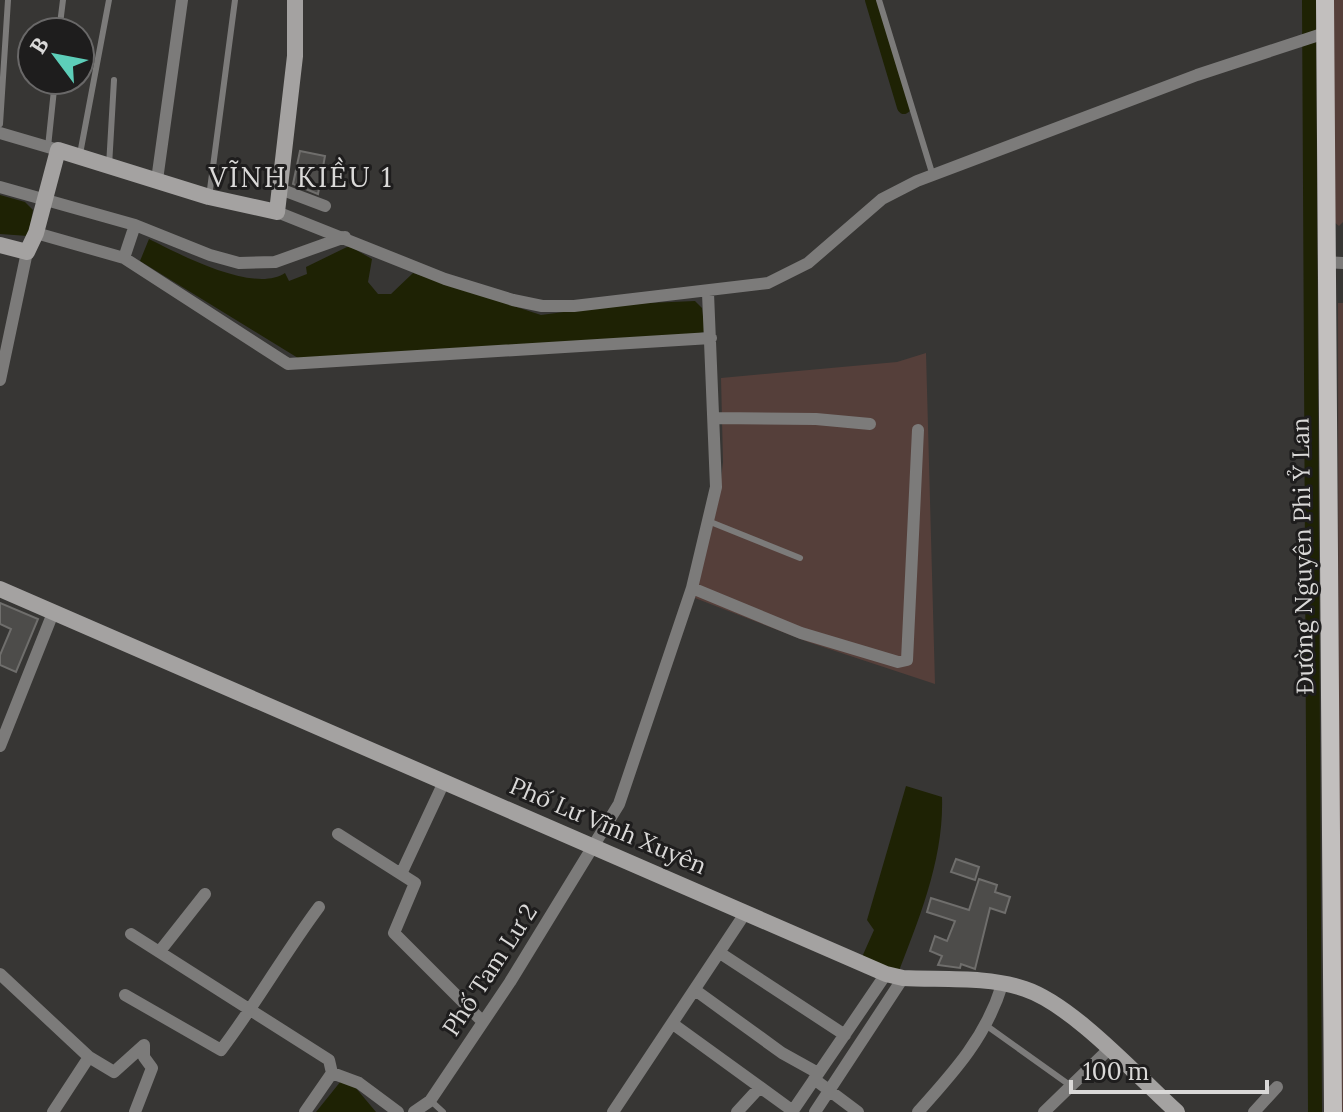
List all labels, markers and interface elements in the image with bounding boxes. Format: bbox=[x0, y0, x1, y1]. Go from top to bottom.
north arrow bbox=[16, 16, 96, 96]
text: B bbox=[23, 32, 55, 59]
district label: VĨNH KIỀU 1 bbox=[208, 157, 393, 195]
street label: Đường Nguyên Phi Ỷ Lan bbox=[1285, 417, 1320, 695]
street label: Phố Lư Vĩnh Xuyên bbox=[505, 770, 711, 881]
street label: Phố Tam Lư 2 bbox=[435, 898, 544, 1042]
scale bar bbox=[1071, 1044, 1267, 1094]
text: 100 m bbox=[1083, 1056, 1149, 1087]

